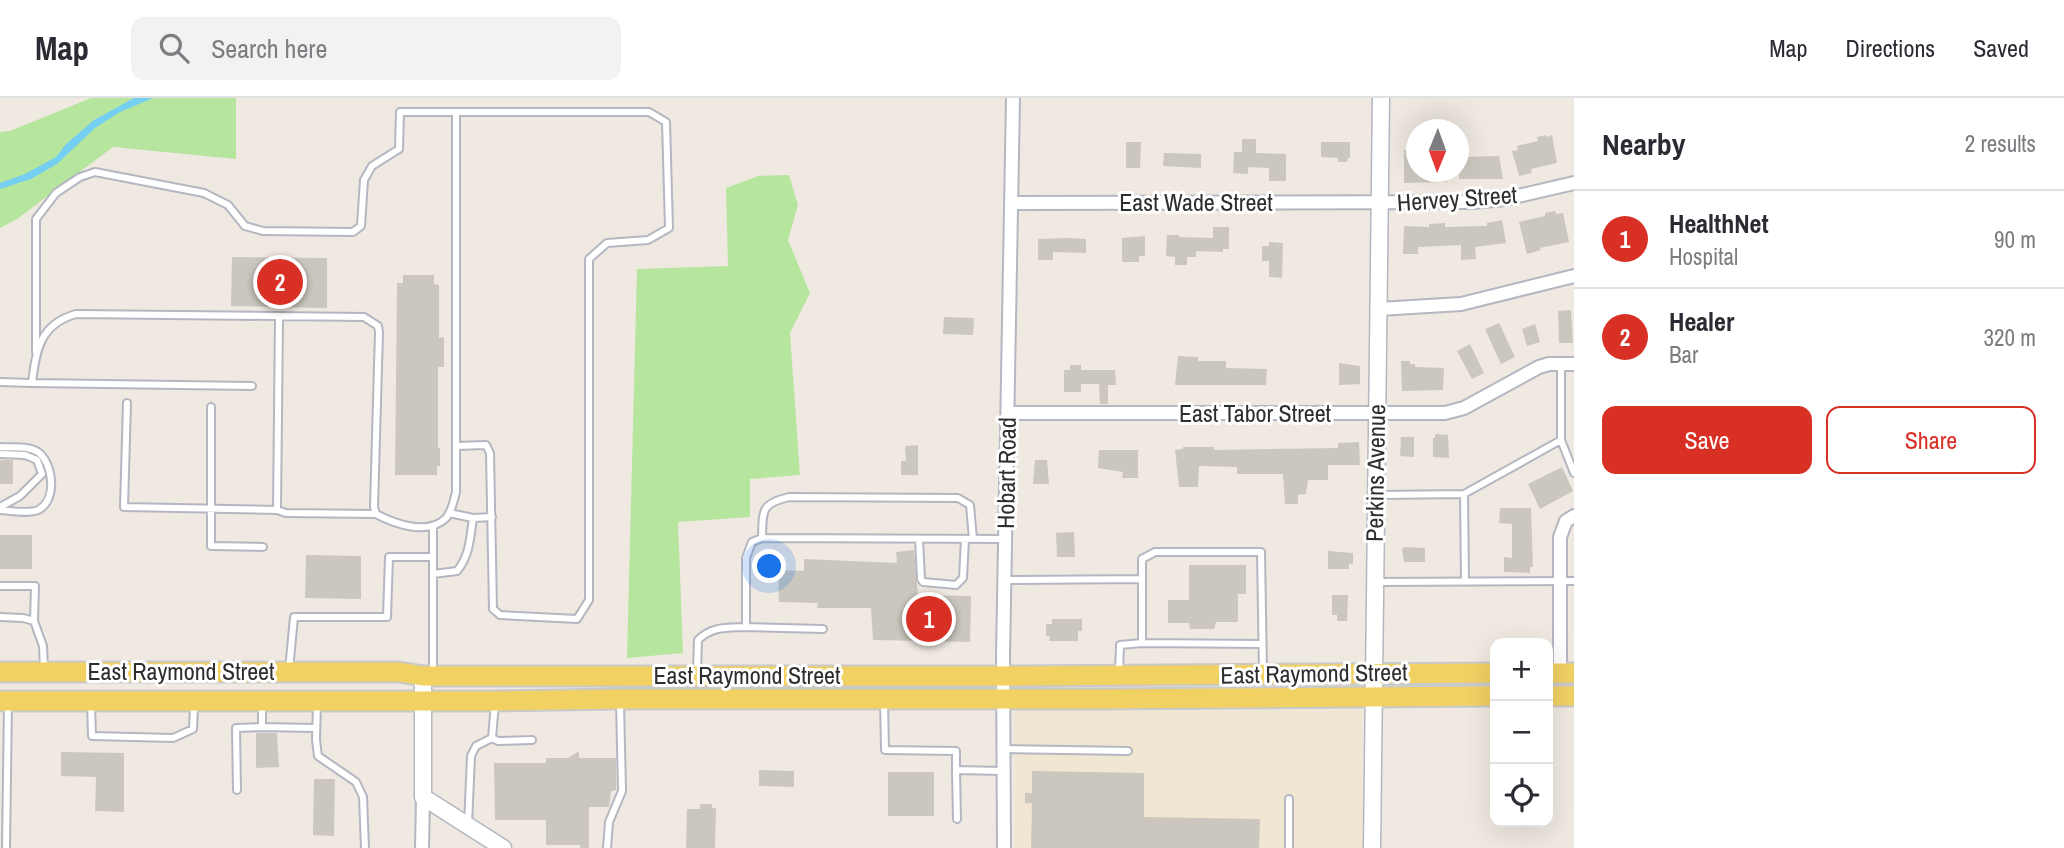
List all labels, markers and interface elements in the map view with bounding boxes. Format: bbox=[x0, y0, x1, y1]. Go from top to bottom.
search box bbox=[131, 17, 621, 80]
text: Map bbox=[35, 26, 89, 70]
icon: search bbox=[155, 29, 193, 67]
text: Search here bbox=[211, 31, 327, 66]
text: Map bbox=[1769, 32, 1807, 64]
text: Directions bbox=[1845, 32, 1935, 64]
text: Saved bbox=[1973, 32, 2029, 64]
north arrow bbox=[1406, 119, 1469, 182]
text: Nearby bbox=[1602, 124, 1685, 164]
text: 2 results bbox=[1965, 128, 2036, 159]
street label: Hervey Street bbox=[1396, 178, 1519, 218]
street label: East Wade Street bbox=[1119, 186, 1273, 218]
text: HealthNet bbox=[1669, 206, 1769, 241]
text: 1 bbox=[1620, 224, 1630, 255]
text: 90 m bbox=[1994, 224, 2036, 255]
text: Hospital bbox=[1669, 241, 1738, 272]
pin: 2 bbox=[257, 256, 303, 308]
text: Healer bbox=[1669, 304, 1734, 339]
text: 2 bbox=[1620, 322, 1630, 353]
text: 320 m bbox=[1984, 322, 2036, 353]
text: Bar bbox=[1669, 339, 1698, 370]
street label: East Tabor Street bbox=[1179, 397, 1332, 429]
street label: Perkins Avenue bbox=[1358, 404, 1392, 542]
button: Save bbox=[1602, 406, 1812, 474]
button: Share bbox=[1826, 406, 2036, 474]
street label: Hobart Road bbox=[989, 417, 1023, 529]
your location bbox=[752, 549, 786, 583]
pin: 1 bbox=[906, 593, 952, 645]
map controls bbox=[1490, 638, 1553, 827]
button: + bbox=[1490, 638, 1553, 701]
street label: East Raymond Street bbox=[87, 655, 275, 687]
street label: East Raymond Street bbox=[1220, 655, 1408, 691]
street label: East Raymond Street bbox=[653, 659, 841, 691]
button: − bbox=[1490, 701, 1553, 764]
button: locate bbox=[1490, 764, 1553, 827]

